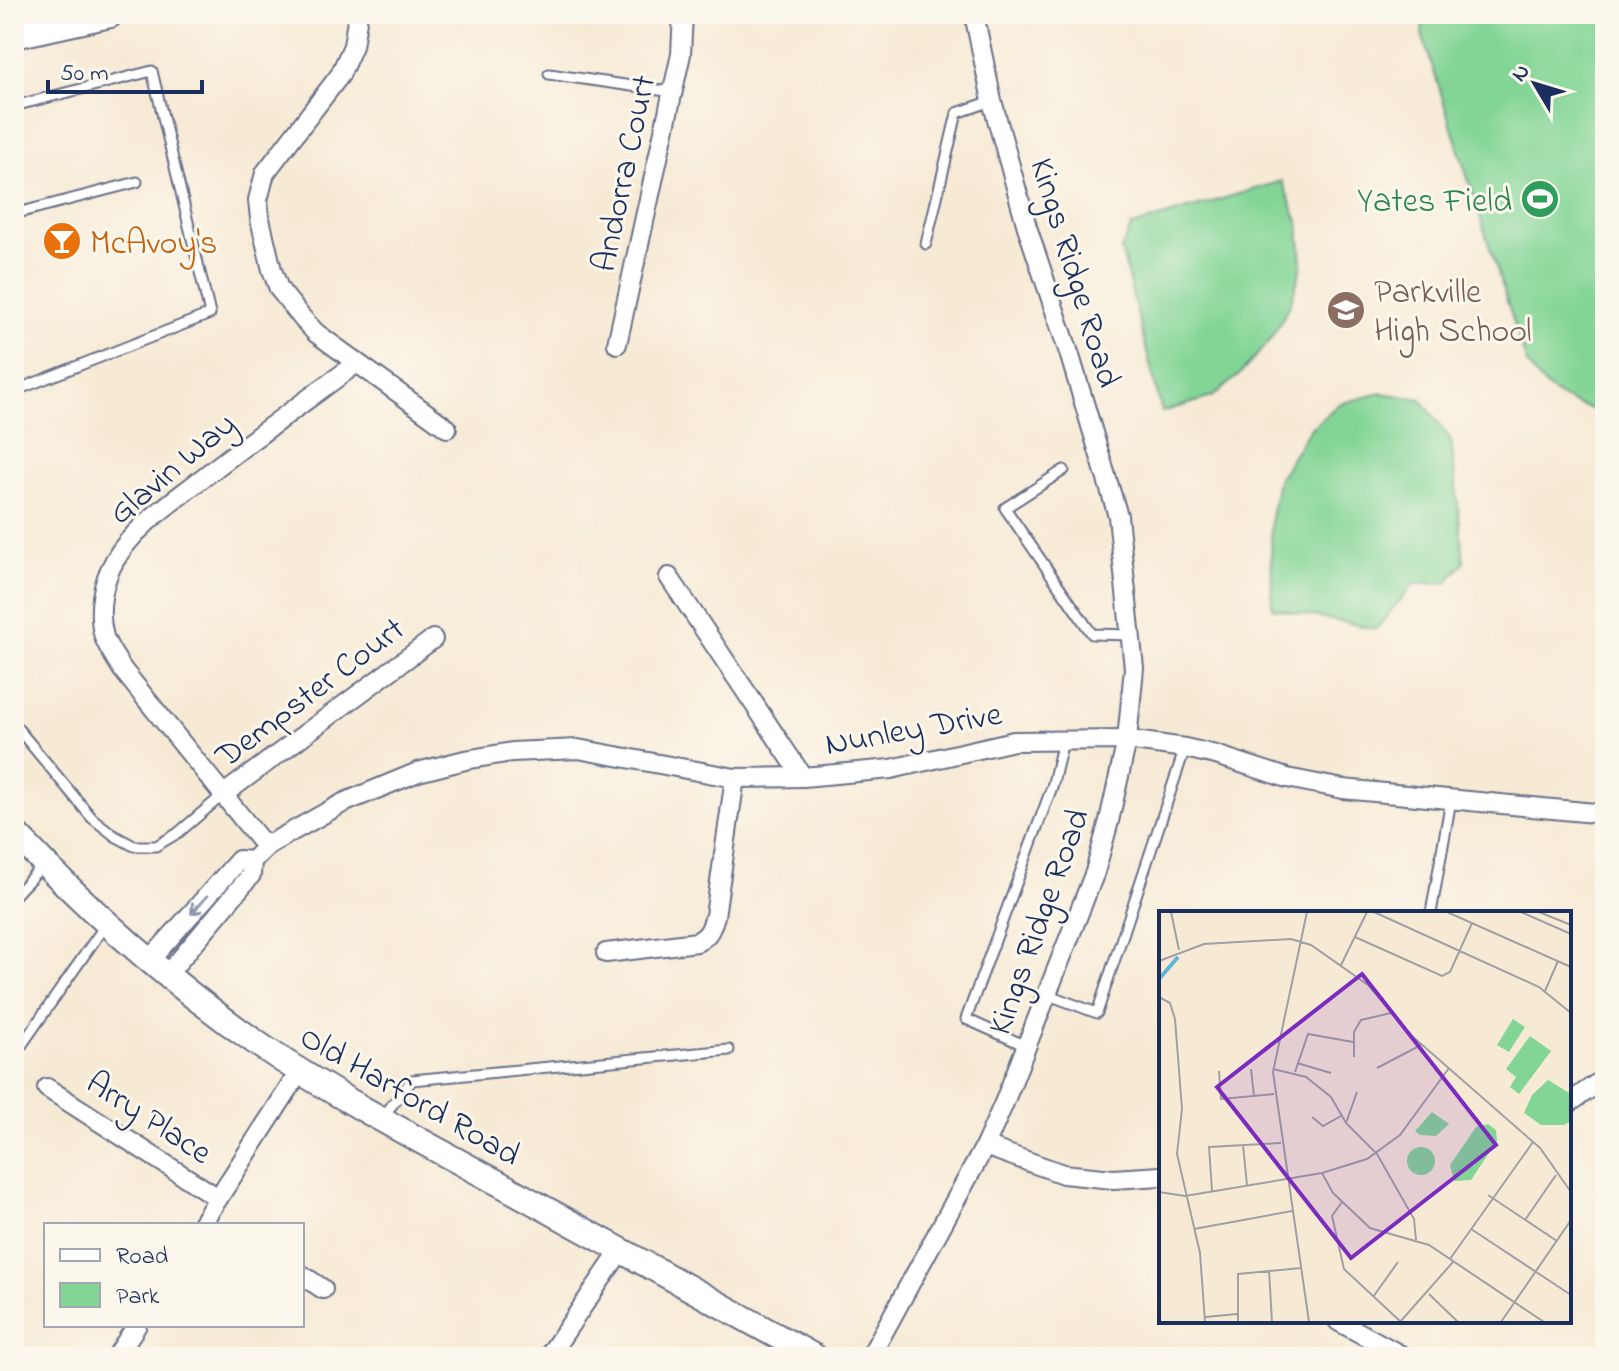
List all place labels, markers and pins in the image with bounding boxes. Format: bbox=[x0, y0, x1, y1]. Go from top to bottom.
place label: Yates Field bbox=[1357, 178, 1512, 228]
sports icon: Yates Field bbox=[1519, 178, 1561, 220]
bar icon: McAvoy's bbox=[41, 220, 83, 262]
place label: McAvoy's bbox=[90, 220, 217, 270]
place label: Parkville High School bbox=[1374, 269, 1532, 358]
school or university icon: Parkville High School bbox=[1325, 289, 1367, 331]

